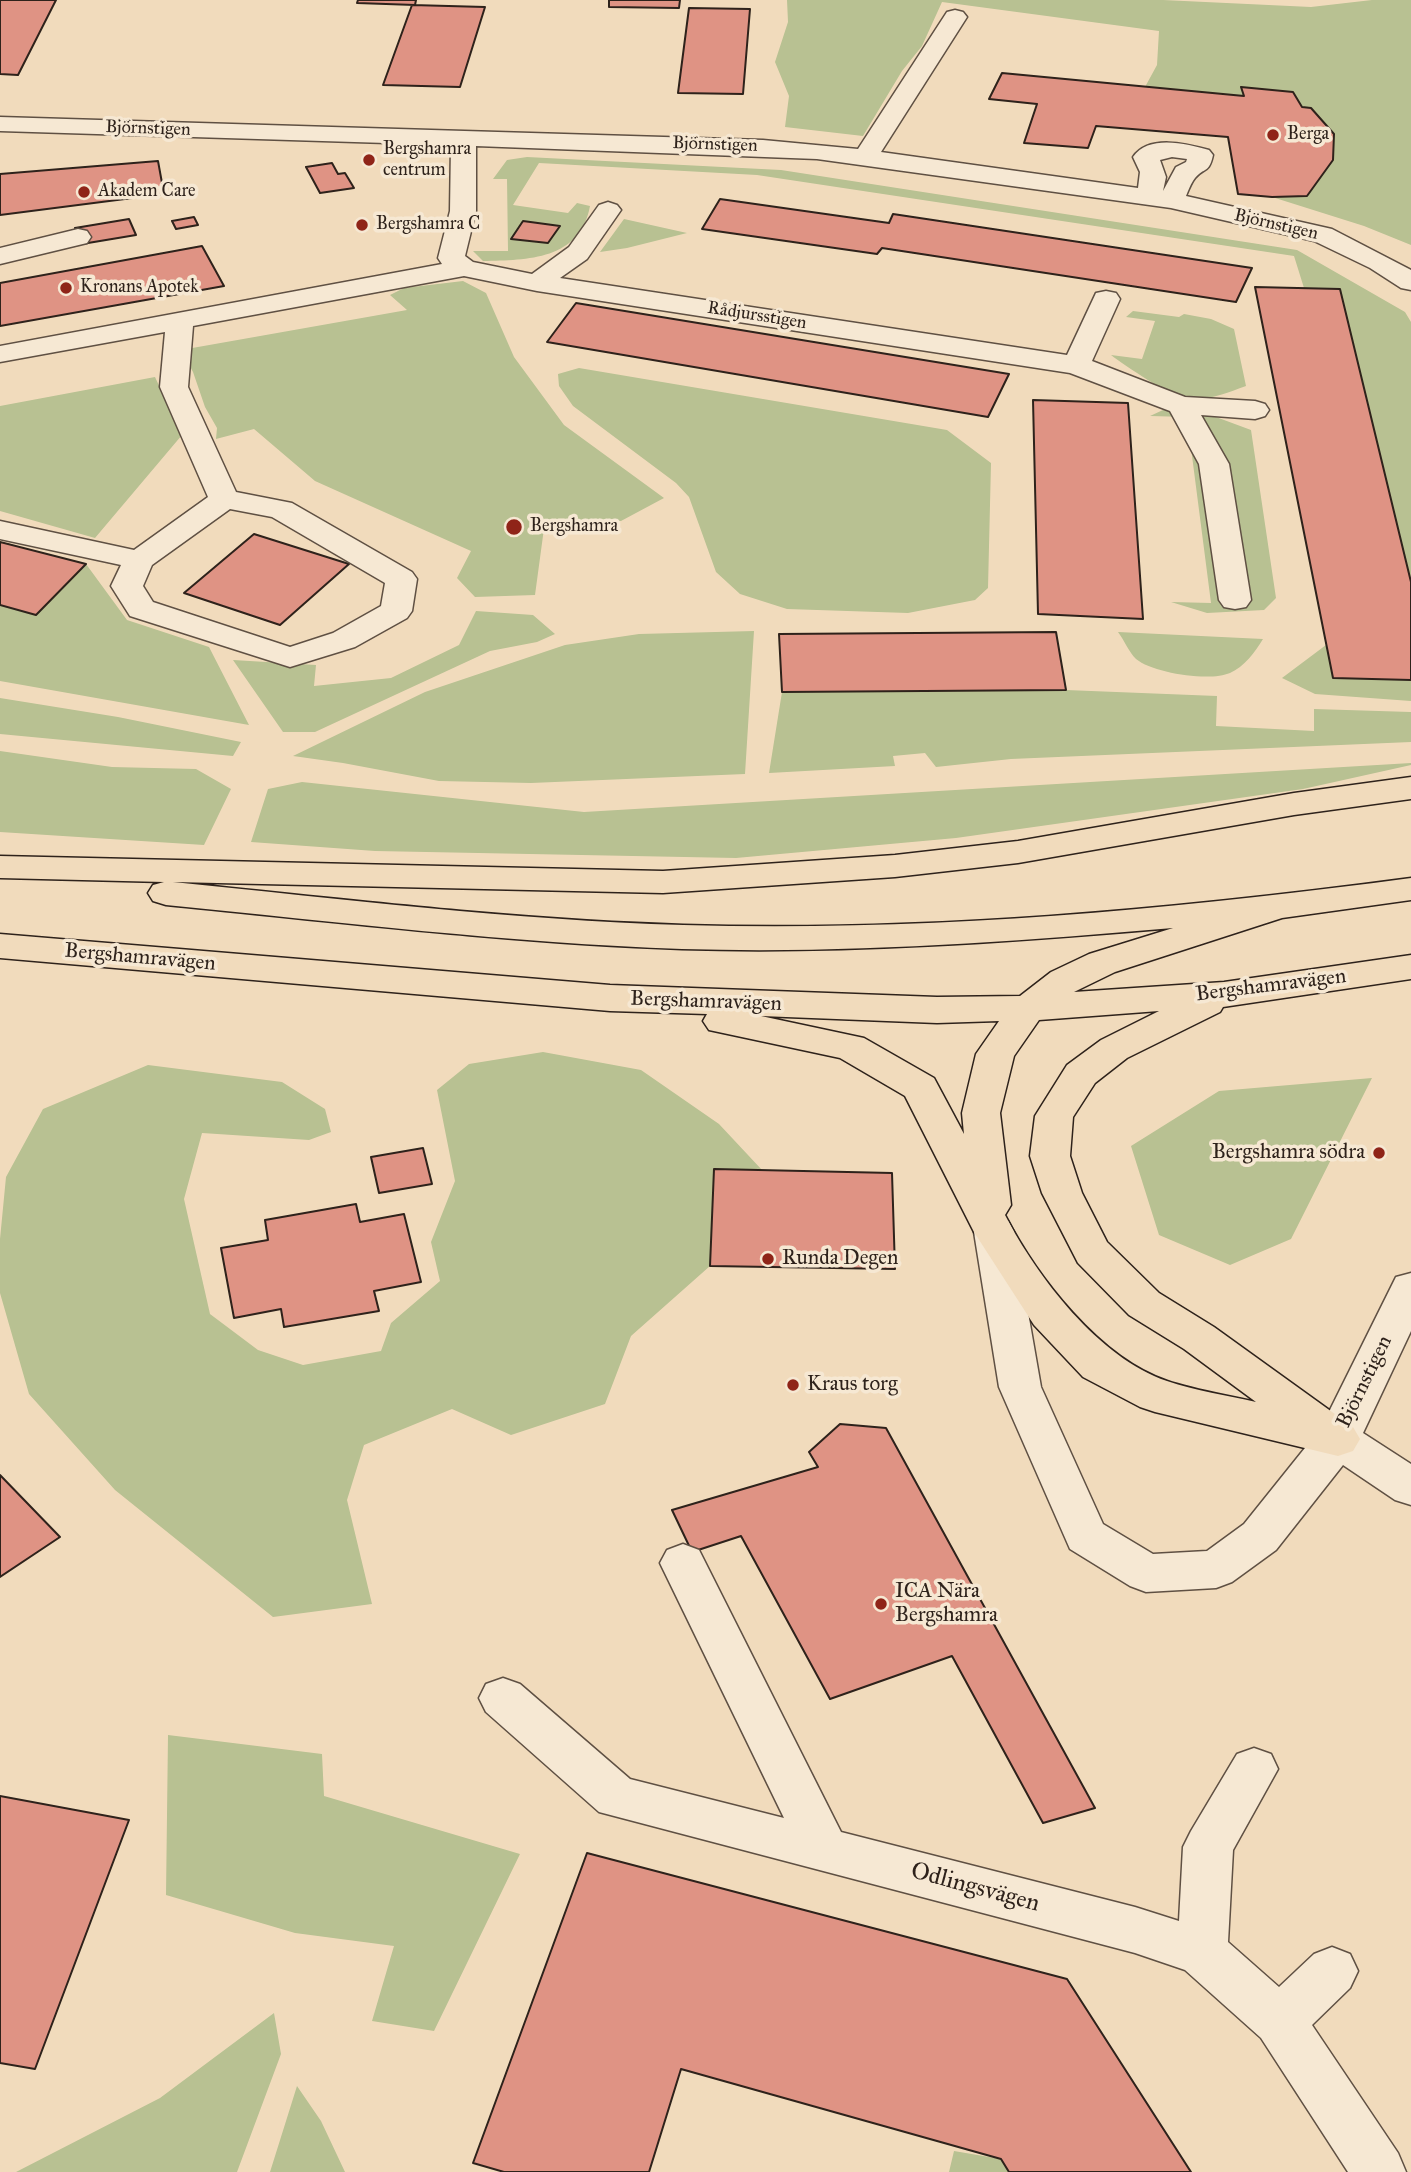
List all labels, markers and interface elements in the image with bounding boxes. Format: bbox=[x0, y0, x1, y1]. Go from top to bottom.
street label: Björnstigen bbox=[105, 117, 191, 141]
place label: Berga bbox=[1287, 124, 1329, 146]
marker: Berga bbox=[1265, 127, 1281, 143]
street label: Björnstigen bbox=[672, 133, 758, 157]
place label: Bergshamra centrum bbox=[383, 139, 471, 182]
marker: Bergshamra centrum bbox=[361, 152, 377, 168]
place label: Akadem Care bbox=[98, 181, 196, 203]
marker: Akadem Care bbox=[76, 184, 92, 200]
street label: Björnstigen bbox=[1232, 205, 1320, 245]
place label: Bergshamra C bbox=[376, 214, 480, 236]
marker: Bergshamra C bbox=[354, 217, 370, 233]
place label: Kronans Apotek bbox=[80, 277, 199, 299]
marker: Kronans Apotek bbox=[58, 280, 74, 296]
street label: Rådjursstigen bbox=[706, 298, 808, 334]
place label: Bergshamra bbox=[530, 516, 618, 538]
marker: Bergshamra bbox=[504, 517, 524, 537]
street label: Bergshamravägen bbox=[63, 939, 217, 977]
street label: Bergshamravägen bbox=[1194, 964, 1348, 1008]
street label: Bergshamravägen bbox=[630, 987, 782, 1017]
place label: Bergshamra södra bbox=[1212, 1140, 1365, 1166]
marker: Bergshamra södra bbox=[1371, 1145, 1387, 1161]
place label: Runda Degen bbox=[782, 1246, 898, 1272]
marker: Runda Degen bbox=[760, 1251, 776, 1267]
street label: Björnstigen bbox=[1332, 1332, 1398, 1432]
place label: Kraus torg bbox=[807, 1372, 898, 1398]
marker: Kraus torg bbox=[785, 1377, 801, 1393]
place label: ICA Nära Bergshamra bbox=[895, 1579, 998, 1629]
marker: ICA Nära Bergshamra bbox=[873, 1596, 889, 1612]
street label: Odlingsvägen bbox=[907, 1857, 1043, 1919]

